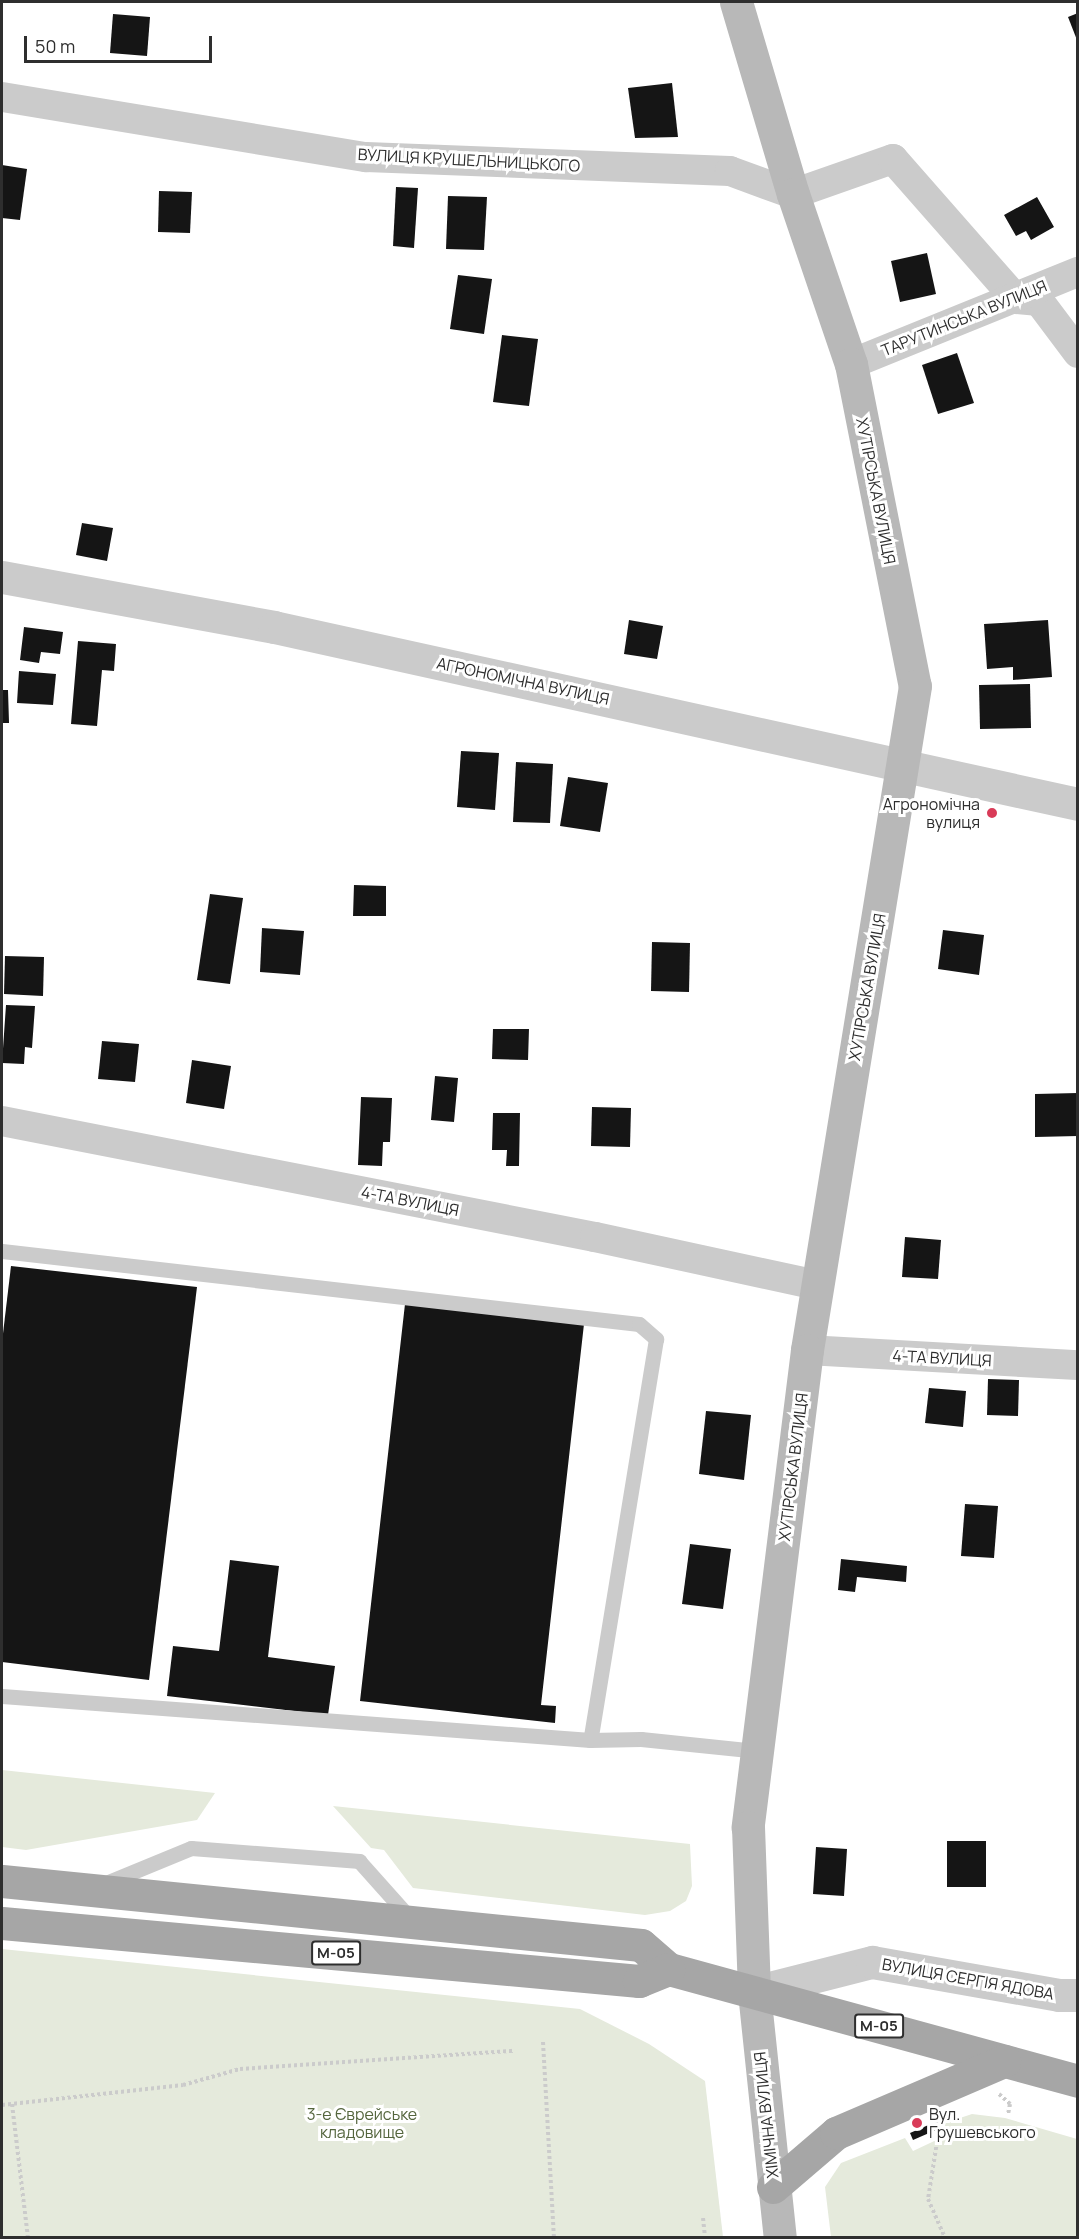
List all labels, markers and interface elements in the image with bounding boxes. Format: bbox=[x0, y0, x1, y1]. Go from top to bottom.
scale bar bbox=[27, 24, 214, 62]
text: 50 m bbox=[35, 34, 75, 58]
street label: ВУЛИЦЯ КРУШЕЛЬНИЦЬКОГО bbox=[357, 145, 581, 175]
street label: ТАРУТИНСЬКА ВУЛИЦЯ bbox=[878, 276, 1050, 360]
street label: ХУТІРСЬКА ВУЛИЦЯ bbox=[852, 416, 900, 566]
street label: АГРОНОМІЧНА ВУЛИЦЯ bbox=[435, 653, 611, 709]
place label: Агрономічна вулиця bbox=[883, 794, 980, 832]
marker: Агрономічна вулиця bbox=[985, 806, 999, 820]
street label: ХУТІРСЬКА ВУЛИЦЯ bbox=[845, 912, 889, 1062]
street label: 4-ТА ВУЛИЦЯ bbox=[359, 1182, 461, 1220]
street label: 4-ТА ВУЛИЦЯ bbox=[892, 1346, 992, 1370]
street label: ХУТІРСЬКА ВУЛИЦЯ bbox=[774, 1392, 812, 1542]
road number: М-05 bbox=[310, 1941, 362, 1965]
street label: ВУЛИЦЯ СЕРГІЯ ЯДОВА bbox=[881, 1954, 1055, 2004]
road number: М-05 bbox=[854, 2014, 904, 2038]
street label: ХІМІЧНА ВУЛИЦЯ bbox=[750, 2051, 782, 2179]
park label: 3-е Єврейське кладовище bbox=[307, 2104, 417, 2142]
place label: Вул. Грушевського bbox=[929, 2104, 1036, 2142]
marker: Вул. Грушевського bbox=[910, 2116, 924, 2130]

